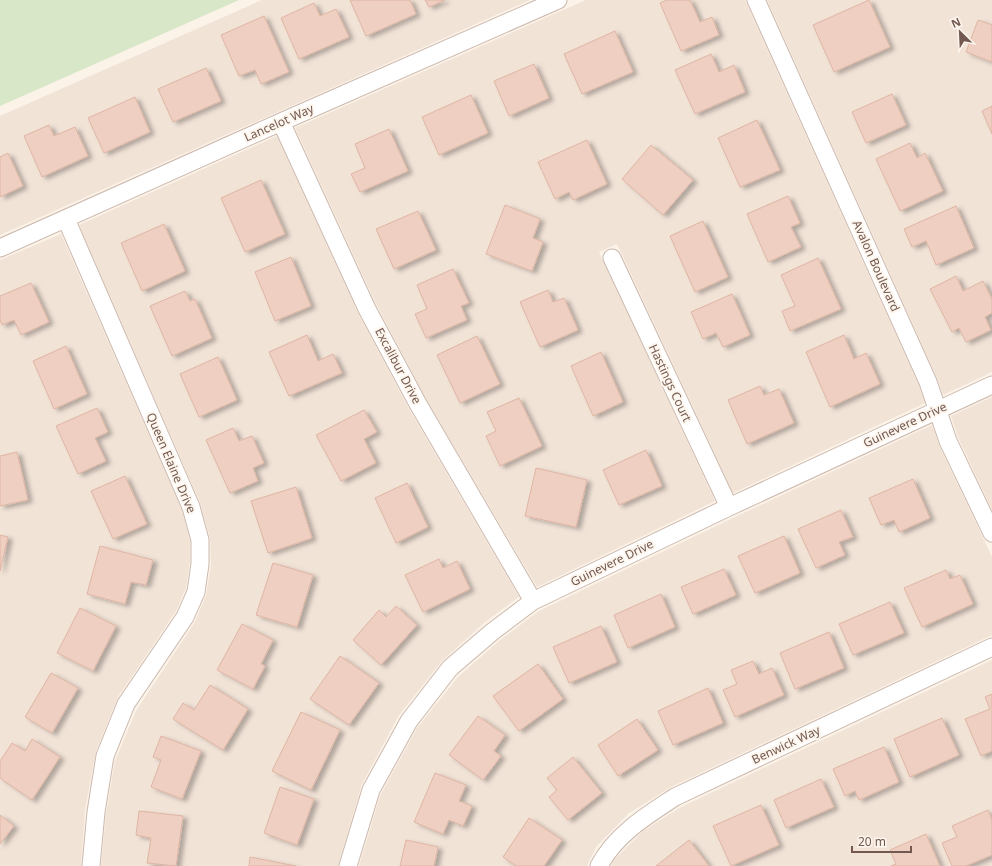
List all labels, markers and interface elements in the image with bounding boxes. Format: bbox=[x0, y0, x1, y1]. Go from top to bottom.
north arrow bbox=[940, 12, 980, 52]
text: N bbox=[949, 14, 963, 31]
street label: Lancelot Way bbox=[241, 99, 317, 145]
street label: Avalon Boulevard bbox=[849, 217, 904, 314]
street label: Excalibur Drive bbox=[371, 325, 426, 407]
street label: Hastings Court bbox=[645, 341, 696, 425]
street label: Guinevere Drive bbox=[860, 398, 950, 451]
street label: Queen Elaine Drive bbox=[143, 410, 200, 516]
street label: Guinevere Drive bbox=[567, 535, 656, 590]
street label: Benwick Way bbox=[749, 721, 824, 768]
scale bar bbox=[852, 828, 911, 854]
text: 20 m bbox=[858, 833, 886, 850]

